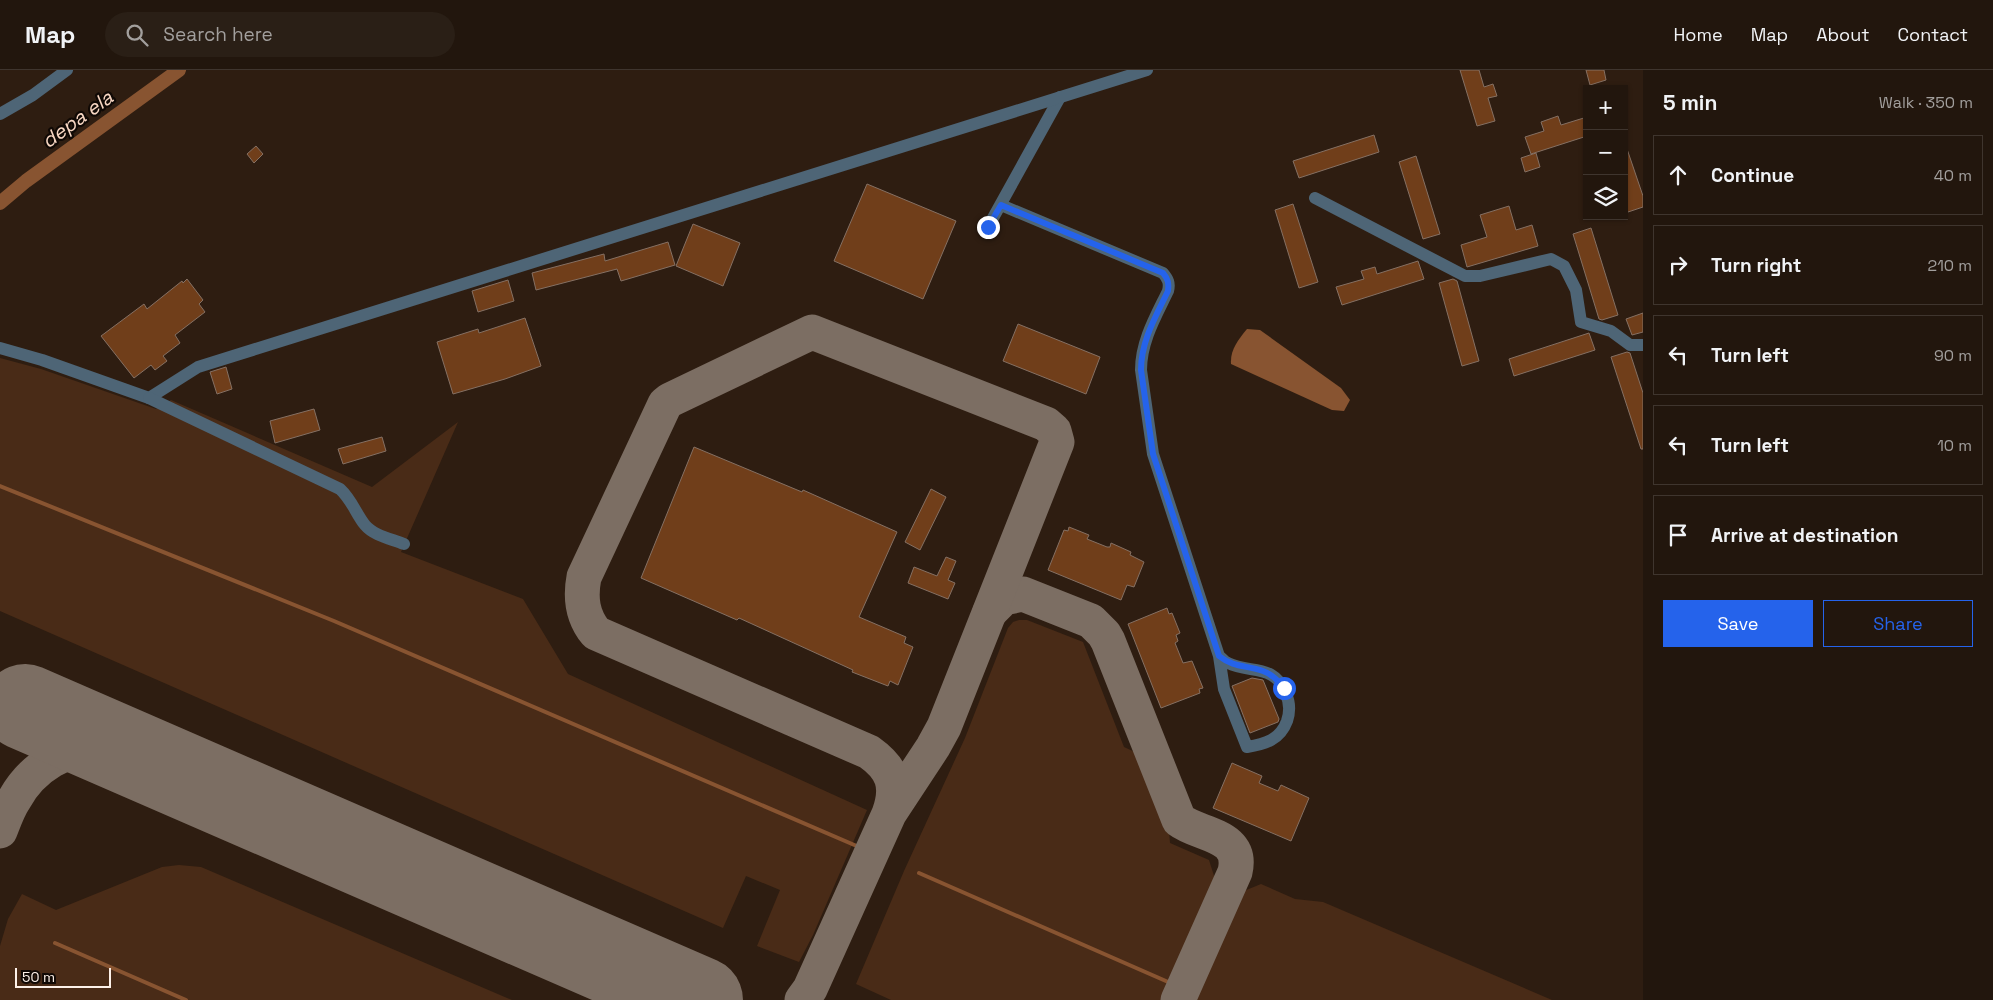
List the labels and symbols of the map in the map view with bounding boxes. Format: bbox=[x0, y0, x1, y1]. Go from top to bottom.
water label: depa ela bbox=[36, 84, 118, 154]
route end bbox=[977, 216, 1000, 239]
route start bbox=[1273, 677, 1296, 700]
scale bar bbox=[15, 965, 111, 988]

